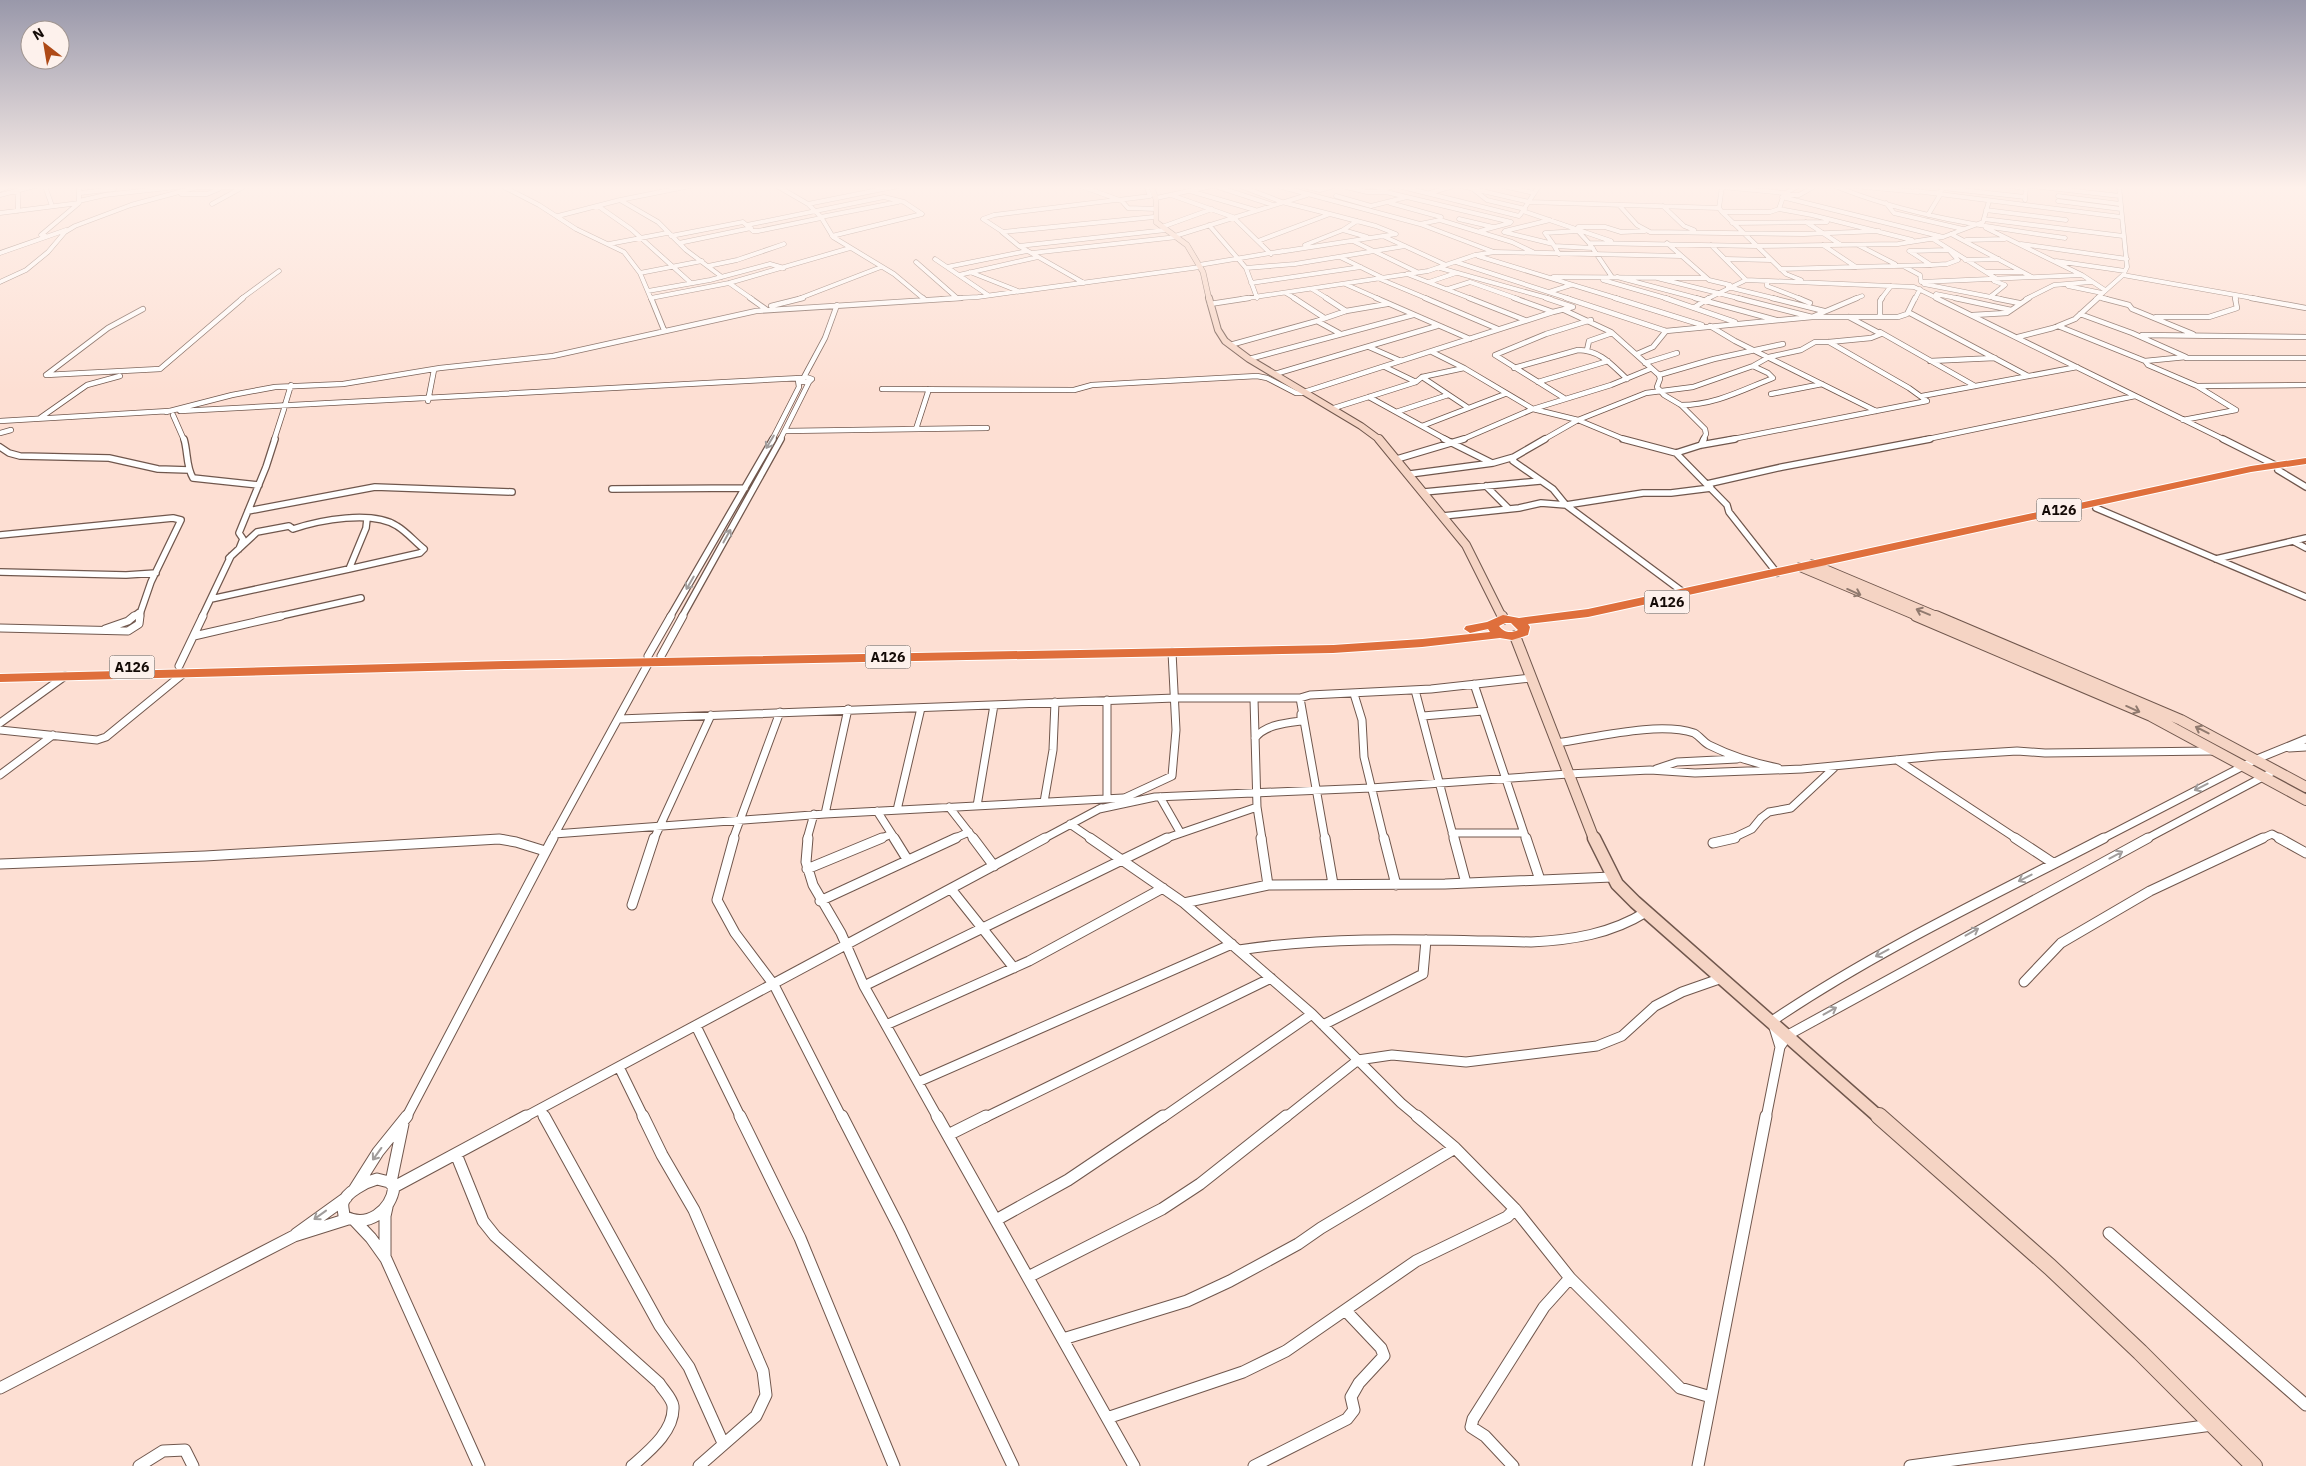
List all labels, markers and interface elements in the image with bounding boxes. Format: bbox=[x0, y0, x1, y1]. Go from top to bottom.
north arrow bbox=[20, 20, 70, 70]
text: N bbox=[29, 24, 47, 44]
one-way arrow bbox=[765, 434, 775, 448]
road number: A126 bbox=[2036, 498, 2082, 522]
one-way arrow bbox=[723, 529, 732, 544]
one-way arrow bbox=[685, 575, 695, 589]
one-way arrow bbox=[1847, 588, 1862, 597]
road number: A126 bbox=[1644, 590, 1690, 614]
one-way arrow bbox=[1916, 606, 1931, 616]
road number: A126 bbox=[866, 646, 910, 669]
road number: A126 bbox=[110, 656, 154, 679]
one-way arrow bbox=[2125, 704, 2140, 714]
one-way arrow bbox=[2195, 725, 2210, 734]
one-way arrow bbox=[2194, 783, 2209, 792]
one-way arrow bbox=[2108, 850, 2123, 860]
one-way arrow bbox=[2018, 873, 2033, 883]
one-way arrow bbox=[1965, 927, 1980, 937]
one-way arrow bbox=[1874, 948, 1889, 958]
one-way arrow bbox=[1823, 1006, 1838, 1016]
one-way arrow bbox=[372, 1147, 382, 1161]
one-way arrow bbox=[313, 1210, 327, 1220]

